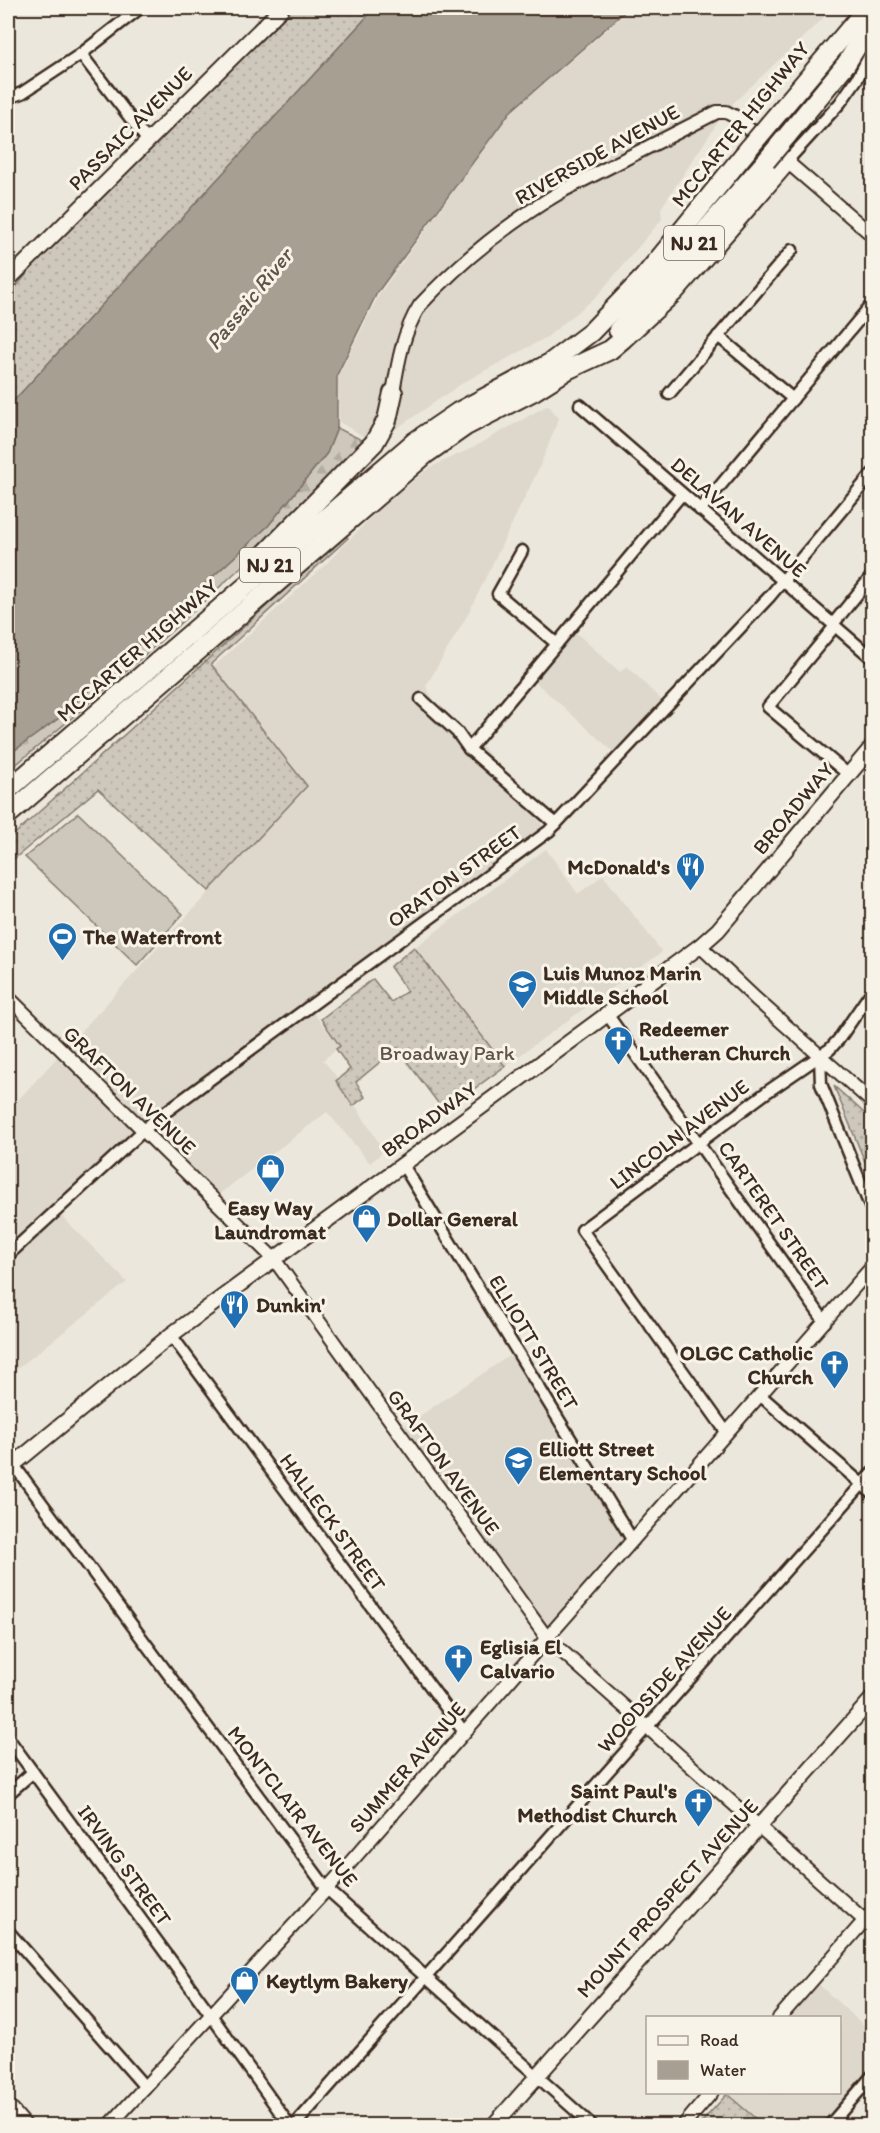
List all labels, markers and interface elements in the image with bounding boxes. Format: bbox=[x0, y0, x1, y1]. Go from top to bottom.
street label: MCCARTER HIGHWAY bbox=[666, 36, 814, 212]
street label: PASSAIC AVENUE bbox=[63, 61, 197, 195]
street label: RIVERSIDE AVENUE bbox=[510, 98, 684, 210]
road number: NJ 21 bbox=[664, 226, 724, 260]
water label: Passaic River bbox=[200, 241, 300, 355]
street label: DELAVAN AVENUE bbox=[666, 451, 812, 583]
road number: NJ 21 bbox=[240, 548, 300, 582]
street label: MCCARTER HIGHWAY bbox=[51, 573, 223, 727]
street label: BROADWAY bbox=[747, 757, 839, 859]
street label: ORATON STREET bbox=[382, 819, 526, 933]
restaurant icon: McDonald's bbox=[675, 850, 707, 892]
place label: McDonald's bbox=[567, 854, 670, 879]
sports icon: The Waterfront bbox=[46, 920, 78, 962]
place label: The Waterfront bbox=[82, 924, 222, 949]
place label: Luis Munoz Marin Middle School bbox=[543, 960, 702, 1009]
school or university icon: Luis Munoz Marin Middle School bbox=[506, 968, 538, 1010]
place label: Redeemer Lutheran Church bbox=[639, 1016, 790, 1065]
street label: GRAFTON AVENUE bbox=[59, 1020, 201, 1160]
church icon: Redeemer Lutheran Church bbox=[602, 1024, 634, 1066]
park label: Broadway Park bbox=[379, 1040, 515, 1065]
street label: LINCOLN AVENUE bbox=[604, 1073, 754, 1195]
street label: BROADWAY bbox=[376, 1076, 482, 1162]
street label: CARTERET STREET bbox=[713, 1136, 835, 1294]
shop icon: Easy Way Laundromat bbox=[254, 1152, 286, 1194]
place label: Easy Way Laundromat bbox=[214, 1195, 326, 1244]
shop icon: Dollar General bbox=[350, 1202, 382, 1244]
place label: Dollar General bbox=[387, 1206, 519, 1231]
street label: ELLIOTT STREET bbox=[484, 1270, 584, 1414]
restaurant icon: Dunkin' bbox=[219, 1288, 251, 1330]
place label: Dunkin' bbox=[256, 1292, 325, 1317]
place label: OLGC Catholic Church bbox=[680, 1340, 814, 1389]
church icon: OLGC Catholic Church bbox=[818, 1348, 850, 1390]
street label: GRAFTON AVENUE bbox=[383, 1384, 505, 1540]
place label: Elliott Street Elementary School bbox=[539, 1436, 708, 1486]
school or university icon: Elliott Street Elementary School bbox=[502, 1444, 534, 1486]
street label: HALLECK STREET bbox=[275, 1448, 391, 1596]
street label: WOODSIDE AVENUE bbox=[592, 1600, 737, 1757]
place label: Eglisia El Calvario bbox=[480, 1634, 563, 1683]
church icon: Eglisia El Calvario bbox=[443, 1642, 475, 1684]
street label: SUMMER AVENUE bbox=[343, 1696, 471, 1838]
street label: MONTCLAIR AVENUE bbox=[222, 1721, 364, 1891]
place label: Saint Paul's Methodist Church bbox=[517, 1778, 678, 1827]
church icon: Saint Paul's Methodist Church bbox=[682, 1786, 714, 1828]
street label: MOUNT PROSPECT AVENUE bbox=[571, 1793, 763, 2003]
street label: IRVING STREET bbox=[73, 1800, 177, 1930]
shop icon: Keytlym Bakery bbox=[229, 1964, 261, 2006]
place label: Keytlym Bakery bbox=[266, 1968, 408, 1994]
legend bbox=[646, 2016, 841, 2094]
text: Road bbox=[700, 2029, 739, 2051]
text: Water bbox=[700, 2059, 746, 2081]

